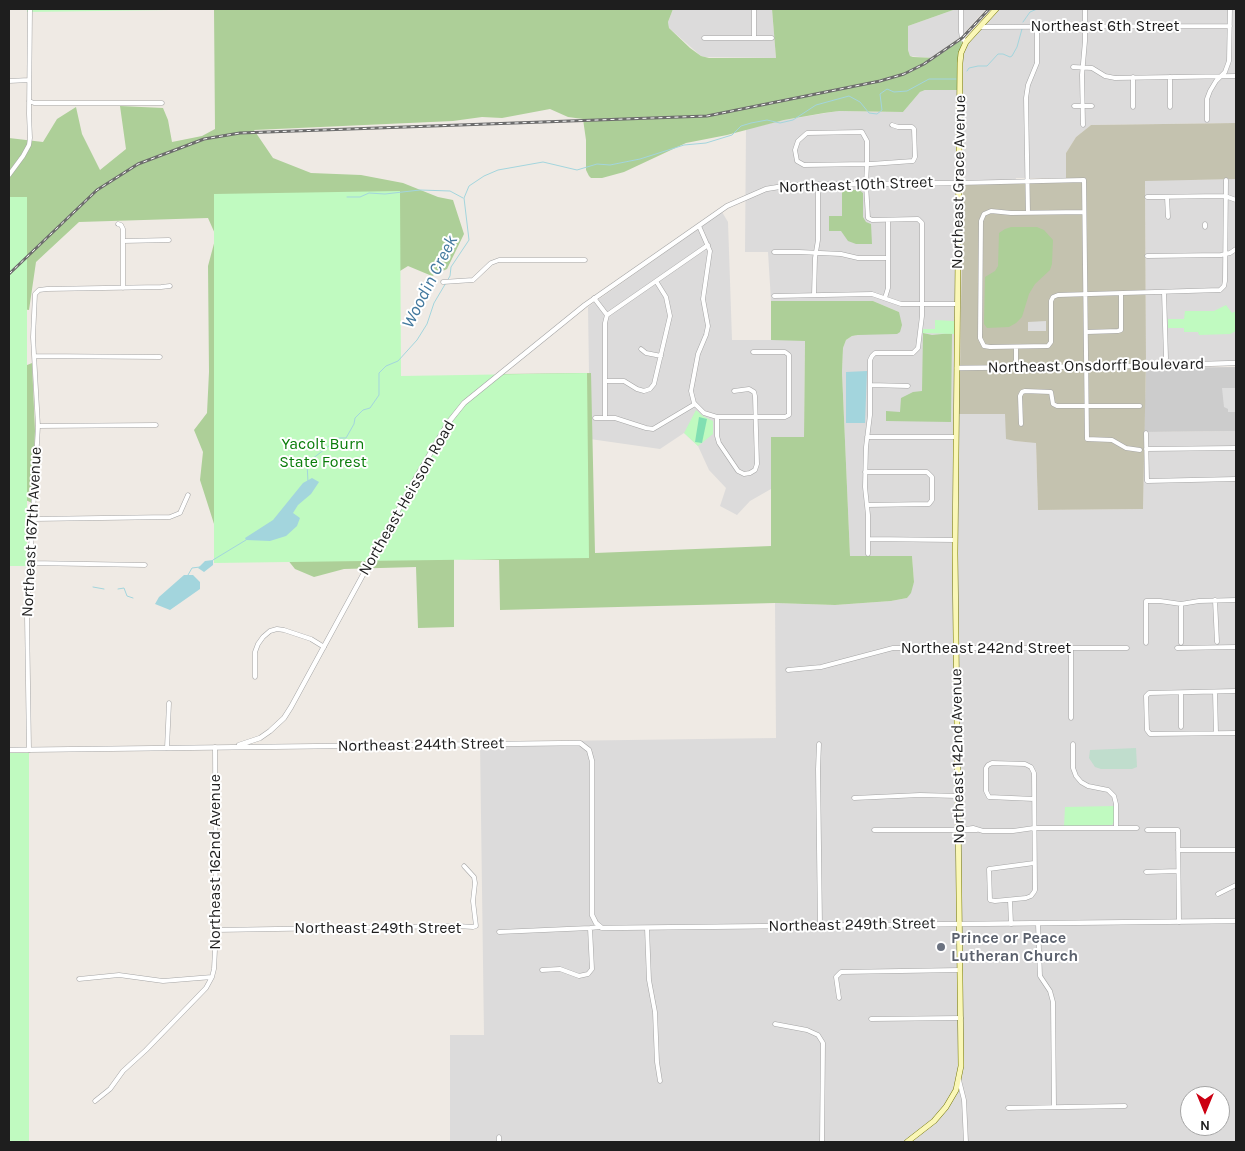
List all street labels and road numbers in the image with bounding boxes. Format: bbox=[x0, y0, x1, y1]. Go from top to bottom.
street label: Northeast 6th Street bbox=[1031, 16, 1179, 36]
street label: Northeast Grace Avenue bbox=[948, 95, 970, 269]
street label: Northeast 10th Street bbox=[778, 173, 934, 197]
street label: Northeast Onsdorff Boulevard bbox=[987, 355, 1205, 377]
street label: Northeast Heisson Road bbox=[355, 417, 459, 579]
street label: Northeast 167th Avenue bbox=[18, 446, 46, 618]
street label: Northeast 242nd Street bbox=[901, 638, 1071, 658]
street label: Northeast 142nd Avenue bbox=[947, 668, 969, 844]
street label: Northeast 244th Street bbox=[337, 734, 505, 756]
street label: Northeast 162nd Avenue bbox=[205, 774, 225, 950]
street label: Northeast 249th Street bbox=[768, 914, 936, 936]
street label: Northeast 249th Street bbox=[294, 918, 462, 938]

